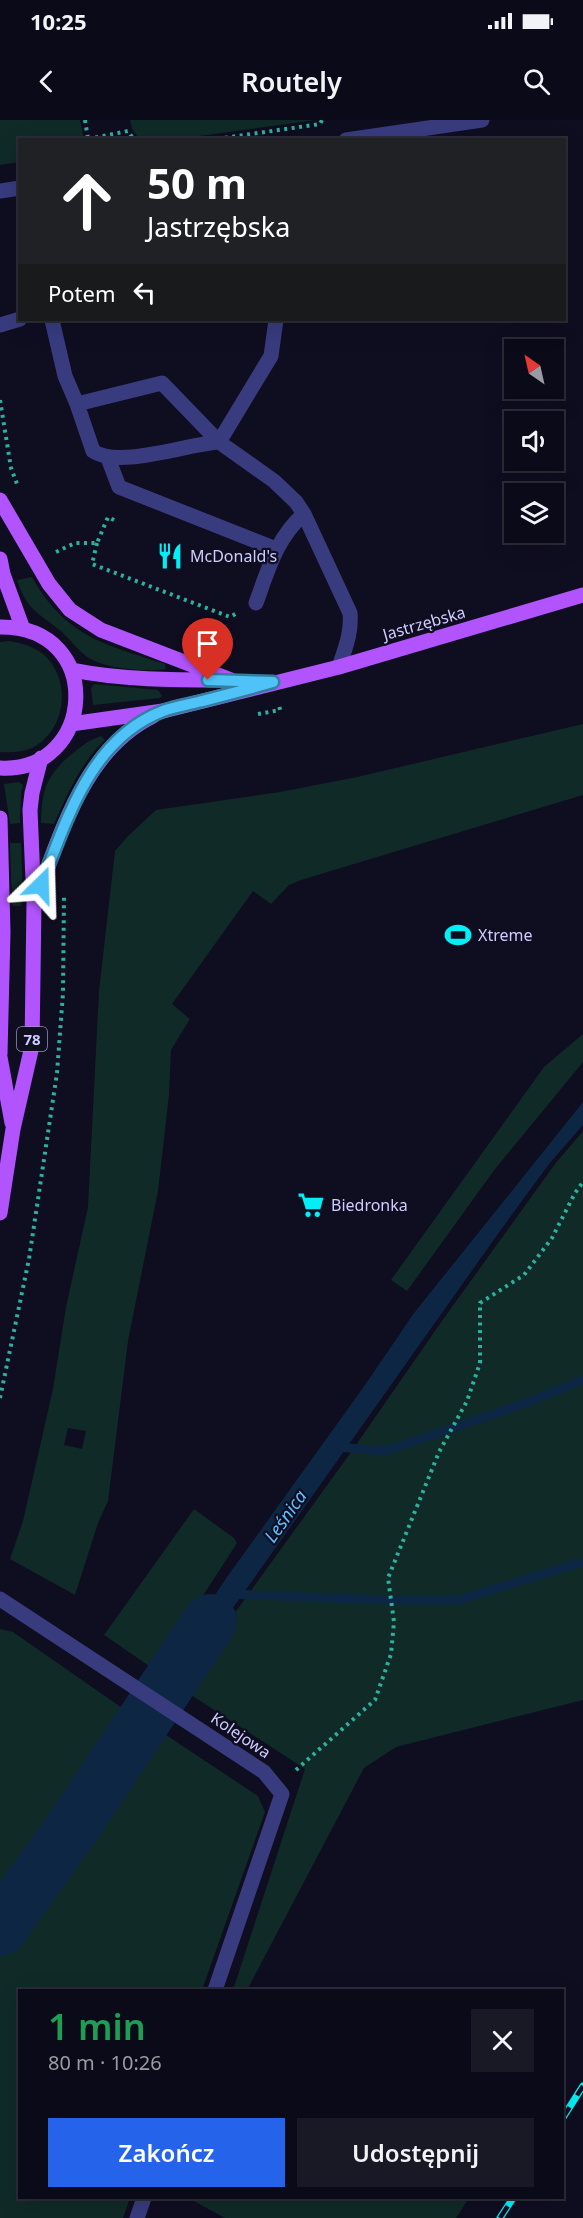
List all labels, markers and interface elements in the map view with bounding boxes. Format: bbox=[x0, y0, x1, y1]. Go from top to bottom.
text: 10:25 bbox=[30, 6, 87, 36]
text: Routely bbox=[241, 63, 342, 100]
icon: back bbox=[30, 65, 63, 98]
icon: search bbox=[520, 65, 553, 98]
text: 50 m bbox=[147, 154, 247, 211]
icon: ahead bbox=[48, 162, 126, 240]
text: Jastrzębska bbox=[147, 208, 290, 245]
icon: left bbox=[128, 276, 161, 309]
text: Potem bbox=[48, 278, 116, 308]
north arrow bbox=[504, 339, 564, 399]
map controls bbox=[504, 339, 564, 543]
button: sound bbox=[504, 411, 564, 471]
button: layers bbox=[504, 483, 564, 543]
restaurant icon: McDonald's bbox=[155, 541, 185, 571]
place label: McDonald's bbox=[190, 545, 277, 567]
street label: Jastrzębska bbox=[378, 601, 468, 646]
pin bbox=[182, 618, 233, 680]
icon: arrive bbox=[191, 627, 224, 660]
position arrow bbox=[9, 853, 73, 917]
sports icon: Xtreme bbox=[443, 920, 473, 950]
place label: Xtreme bbox=[478, 924, 532, 946]
road number: 78 bbox=[17, 1027, 47, 1051]
supermarket icon: Biedronka bbox=[296, 1190, 326, 1220]
place label: Biedronka bbox=[331, 1194, 408, 1216]
water label: Leśnica bbox=[258, 1485, 312, 1547]
street label: Kolejowa bbox=[207, 1707, 275, 1763]
text: 1 min bbox=[48, 2002, 146, 2051]
button: close bbox=[471, 2009, 534, 2072]
text: 80 m · 10:26 bbox=[48, 2049, 162, 2076]
button: Zakończ bbox=[48, 2118, 285, 2187]
button: Udostępnij bbox=[297, 2118, 534, 2187]

